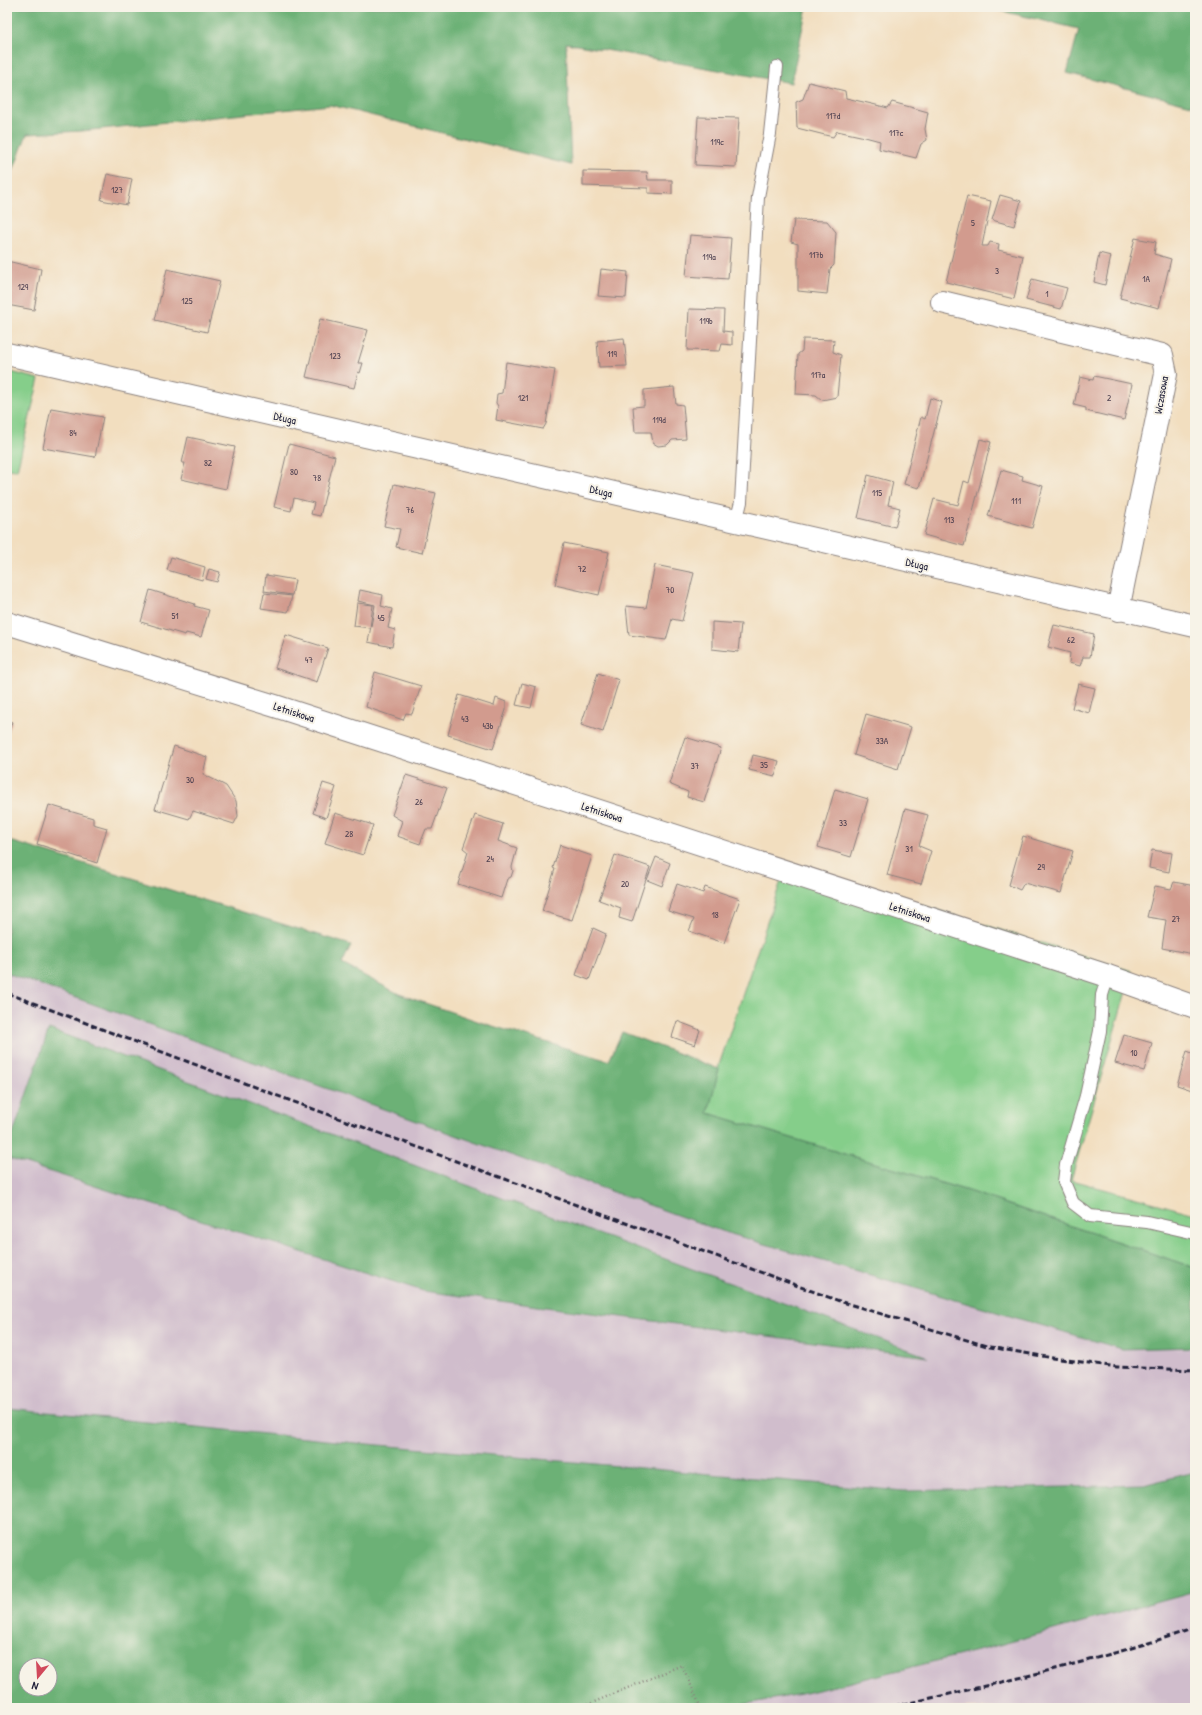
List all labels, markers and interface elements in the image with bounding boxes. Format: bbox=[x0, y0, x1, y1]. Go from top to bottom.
house number: 117d bbox=[826, 110, 841, 122]
house number: 117c bbox=[889, 127, 904, 139]
house number: 119c bbox=[710, 136, 724, 148]
house number: 127 bbox=[111, 184, 124, 196]
house number: 5 bbox=[971, 217, 975, 229]
house number: 117b bbox=[809, 249, 824, 261]
house number: 119a bbox=[702, 251, 716, 263]
house number: 3 bbox=[995, 265, 999, 277]
house number: 1A bbox=[1142, 273, 1150, 285]
house number: 129 bbox=[18, 281, 29, 293]
house number: 1 bbox=[1045, 288, 1049, 300]
house number: 125 bbox=[181, 295, 193, 307]
house number: 119b bbox=[699, 315, 713, 327]
house number: 119 bbox=[607, 348, 618, 360]
house number: 123 bbox=[329, 350, 341, 362]
house number: 117a bbox=[811, 369, 826, 381]
street label: Wczasowa bbox=[1151, 374, 1171, 415]
house number: 121 bbox=[518, 392, 528, 404]
house number: 2 bbox=[1107, 392, 1112, 404]
street label: Długa bbox=[272, 409, 298, 428]
house number: 119d bbox=[652, 414, 666, 426]
house number: 84 bbox=[69, 427, 77, 439]
house number: 82 bbox=[204, 457, 213, 469]
house number: 80 bbox=[290, 466, 298, 478]
house number: 78 bbox=[313, 472, 321, 484]
street label: Długa bbox=[588, 482, 614, 501]
house number: 115 bbox=[872, 487, 882, 499]
house number: 111 bbox=[1011, 495, 1021, 507]
house number: 76 bbox=[406, 504, 414, 516]
house number: 113 bbox=[944, 514, 954, 526]
street label: Długa bbox=[904, 555, 930, 574]
house number: 72 bbox=[578, 563, 587, 575]
house number: 70 bbox=[666, 584, 674, 596]
house number: 51 bbox=[171, 610, 179, 622]
house number: 45 bbox=[377, 612, 385, 624]
house number: 62 bbox=[1067, 634, 1076, 646]
house number: 47 bbox=[305, 654, 313, 666]
street label: Letniskowa bbox=[272, 699, 317, 725]
house number: 43 bbox=[461, 713, 469, 725]
house number: 43b bbox=[482, 720, 494, 732]
house number: 33A bbox=[876, 735, 889, 747]
house number: 35 bbox=[760, 759, 768, 771]
house number: 37 bbox=[691, 760, 700, 772]
house number: 30 bbox=[186, 774, 194, 786]
house number: 26 bbox=[415, 796, 423, 808]
street label: Letniskowa bbox=[580, 799, 625, 825]
house number: 33 bbox=[839, 817, 847, 829]
house number: 28 bbox=[345, 828, 353, 840]
house number: 31 bbox=[905, 843, 913, 855]
house number: 24 bbox=[486, 853, 494, 865]
house number: 29 bbox=[1037, 861, 1045, 873]
house number: 20 bbox=[621, 878, 629, 890]
street label: Letniskowa bbox=[888, 899, 933, 925]
house number: 18 bbox=[711, 909, 719, 921]
house number: 27 bbox=[1172, 913, 1181, 925]
house number: 10 bbox=[1130, 1047, 1138, 1059]
north arrow bbox=[18, 1657, 58, 1697]
text: N bbox=[30, 1679, 40, 1694]

